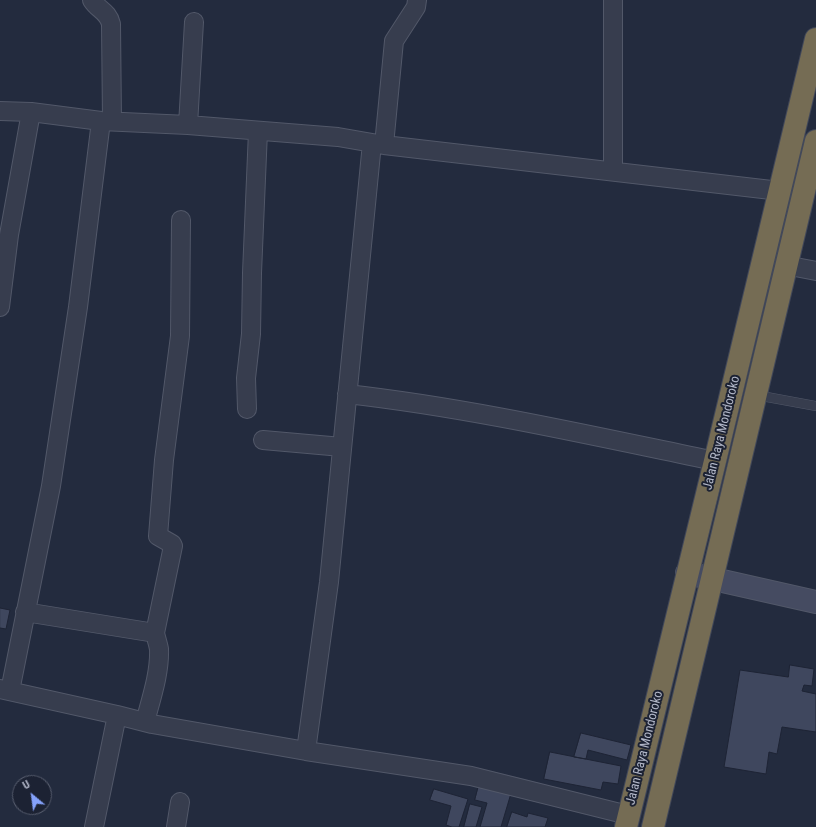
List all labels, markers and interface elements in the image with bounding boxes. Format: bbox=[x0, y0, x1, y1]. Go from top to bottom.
street label: Jalan Raya Mondoroko bbox=[700, 374, 744, 492]
street label: Jalan Raya Mondoroko bbox=[623, 689, 667, 807]
north arrow bbox=[12, 775, 52, 815]
text: U bbox=[21, 778, 32, 792]

